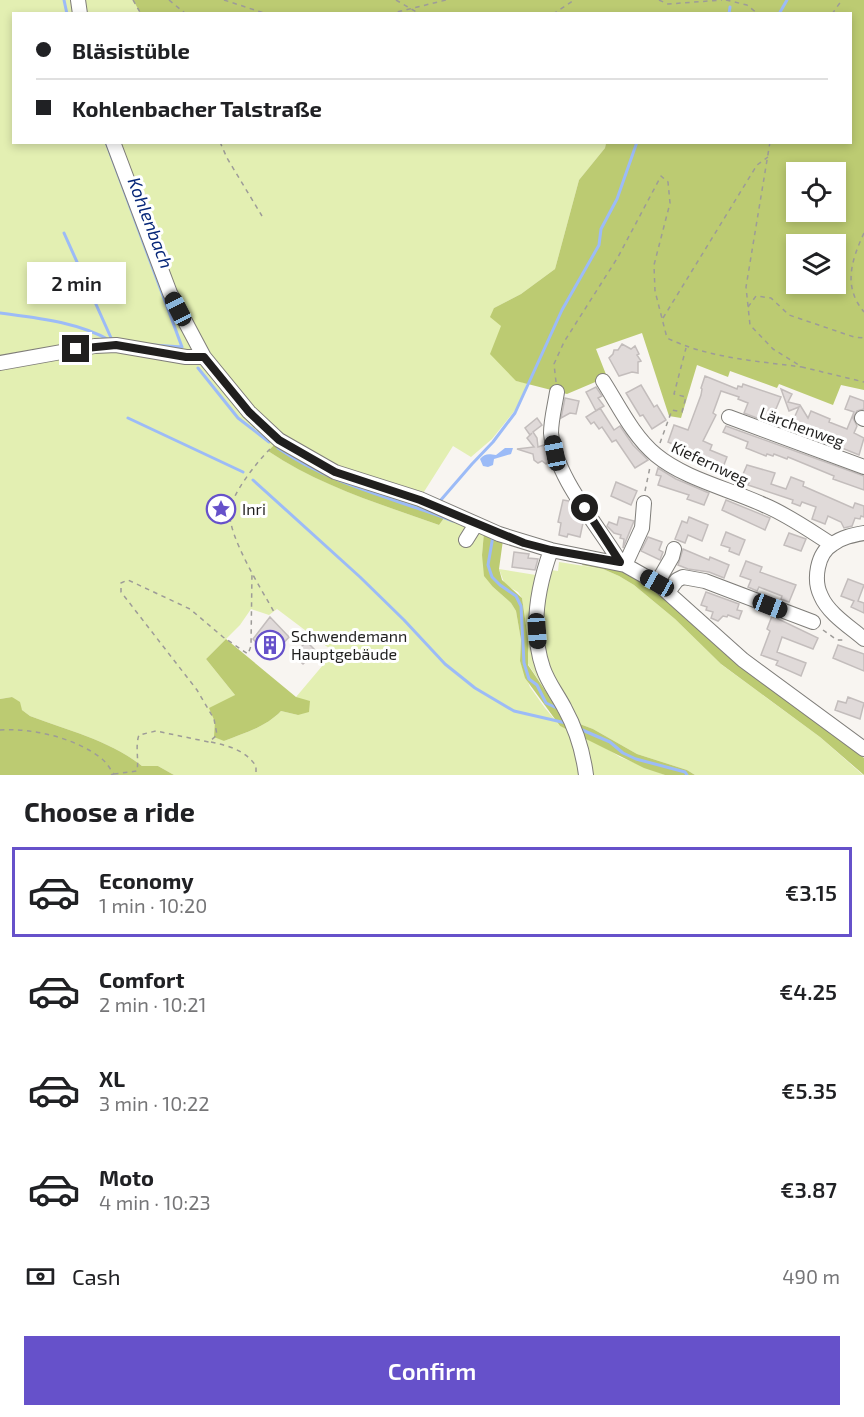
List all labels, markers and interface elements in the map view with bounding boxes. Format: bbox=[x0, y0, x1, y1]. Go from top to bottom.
text: Bläsistüble bbox=[72, 37, 190, 63]
text: Kohlenbacher Talstraße bbox=[72, 95, 322, 121]
map controls bbox=[786, 162, 846, 294]
button: locate bbox=[786, 162, 846, 222]
water label: Kohlenbach bbox=[123, 174, 178, 271]
button: layers bbox=[786, 234, 846, 294]
callout: 2 min bbox=[26, 262, 125, 304]
text: 2 min bbox=[51, 271, 102, 295]
car bbox=[162, 289, 194, 329]
route end bbox=[62, 335, 89, 362]
street label: Lärchenweg bbox=[757, 402, 847, 451]
car bbox=[543, 434, 567, 472]
street label: Kiefernweg bbox=[669, 436, 752, 489]
place icon: Inri bbox=[205, 493, 237, 525]
route start bbox=[571, 494, 598, 521]
place label: Inri bbox=[242, 499, 266, 518]
car bbox=[637, 566, 677, 600]
car bbox=[750, 591, 790, 621]
car bbox=[527, 612, 547, 650]
place label: Schwendemann Hauptgebäude bbox=[291, 626, 407, 663]
building icon: Schwendemann Hauptgebäude bbox=[254, 629, 286, 661]
text: Choose a ride bbox=[24, 795, 195, 827]
icon: car bbox=[27, 865, 81, 919]
text: Economy bbox=[99, 867, 194, 893]
text: €3.15 bbox=[785, 879, 837, 905]
text: 1 min · 10:20 bbox=[99, 893, 207, 917]
icon: car bbox=[27, 964, 81, 1018]
text: Comfort bbox=[99, 966, 184, 992]
text: €4.25 bbox=[779, 978, 837, 1004]
text: 2 min · 10:21 bbox=[99, 992, 206, 1016]
icon: car bbox=[27, 1063, 81, 1117]
text: XL bbox=[99, 1065, 125, 1091]
text: €5.35 bbox=[781, 1077, 837, 1103]
text: 3 min · 10:22 bbox=[99, 1091, 210, 1115]
icon: car bbox=[27, 1162, 81, 1216]
text: Moto bbox=[99, 1164, 154, 1190]
text: €3.87 bbox=[780, 1176, 837, 1202]
text: 4 min · 10:23 bbox=[99, 1190, 211, 1214]
icon: cash bbox=[24, 1260, 57, 1293]
text: Cash bbox=[72, 1263, 121, 1289]
text: 490 m bbox=[782, 1264, 840, 1288]
button: Confirm bbox=[24, 1336, 840, 1405]

